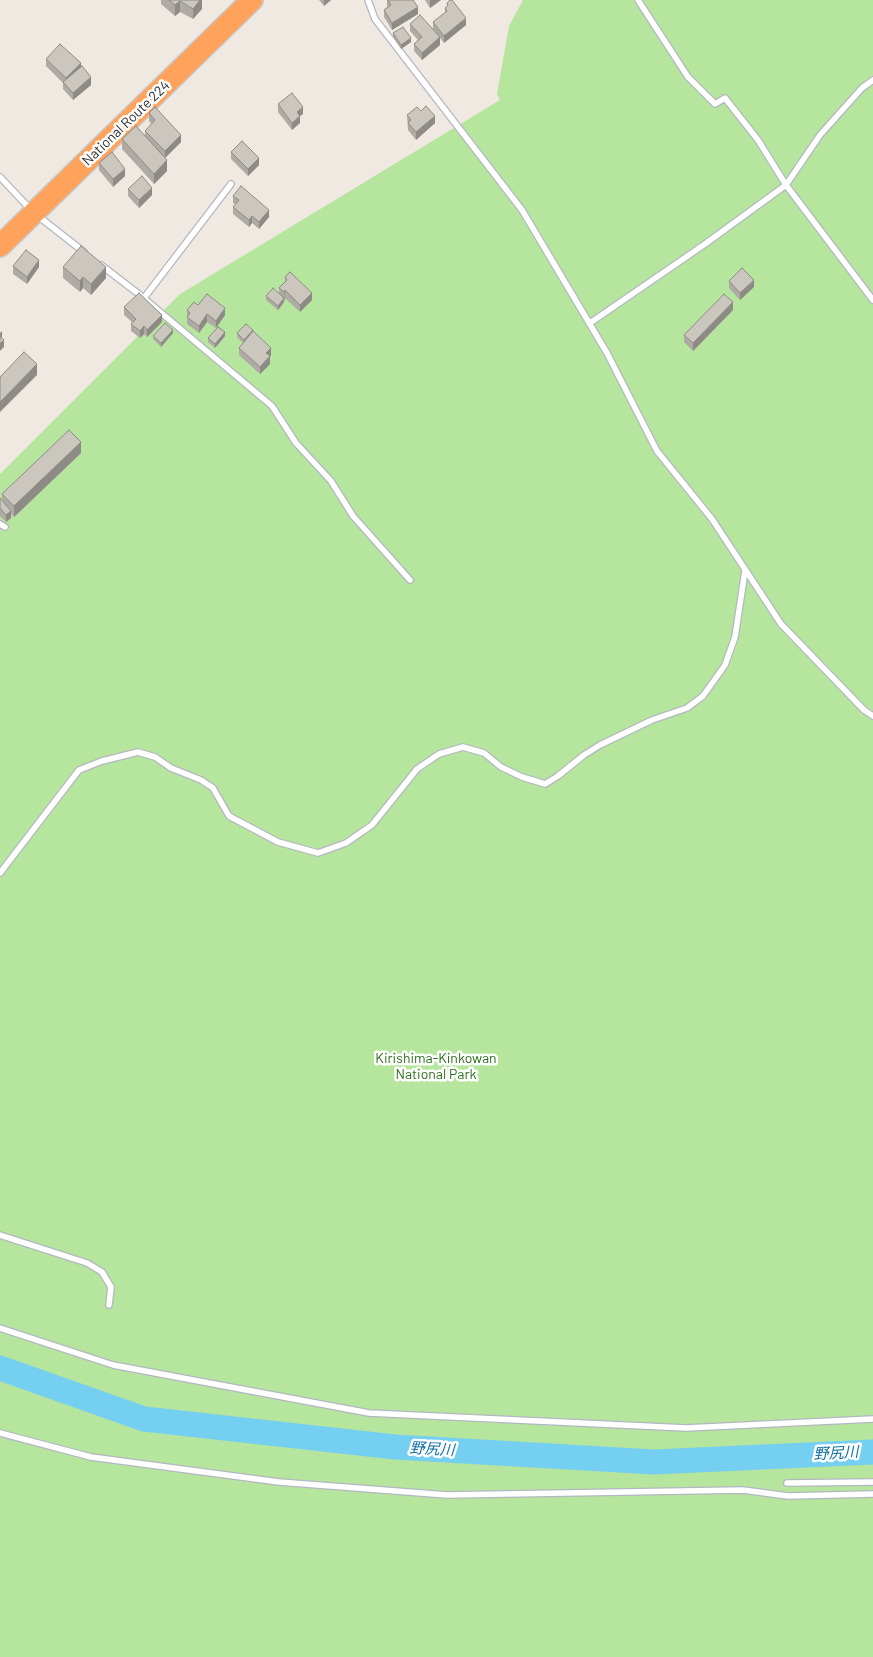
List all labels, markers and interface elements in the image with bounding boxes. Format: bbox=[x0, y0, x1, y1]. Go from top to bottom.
street label: National Route 224 bbox=[79, 77, 173, 169]
park label: Kirishima-Kinkowan National Park bbox=[375, 1050, 497, 1082]
water label: 野尻川 bbox=[409, 1439, 455, 1459]
water label: 野尻川 bbox=[813, 1443, 859, 1463]

